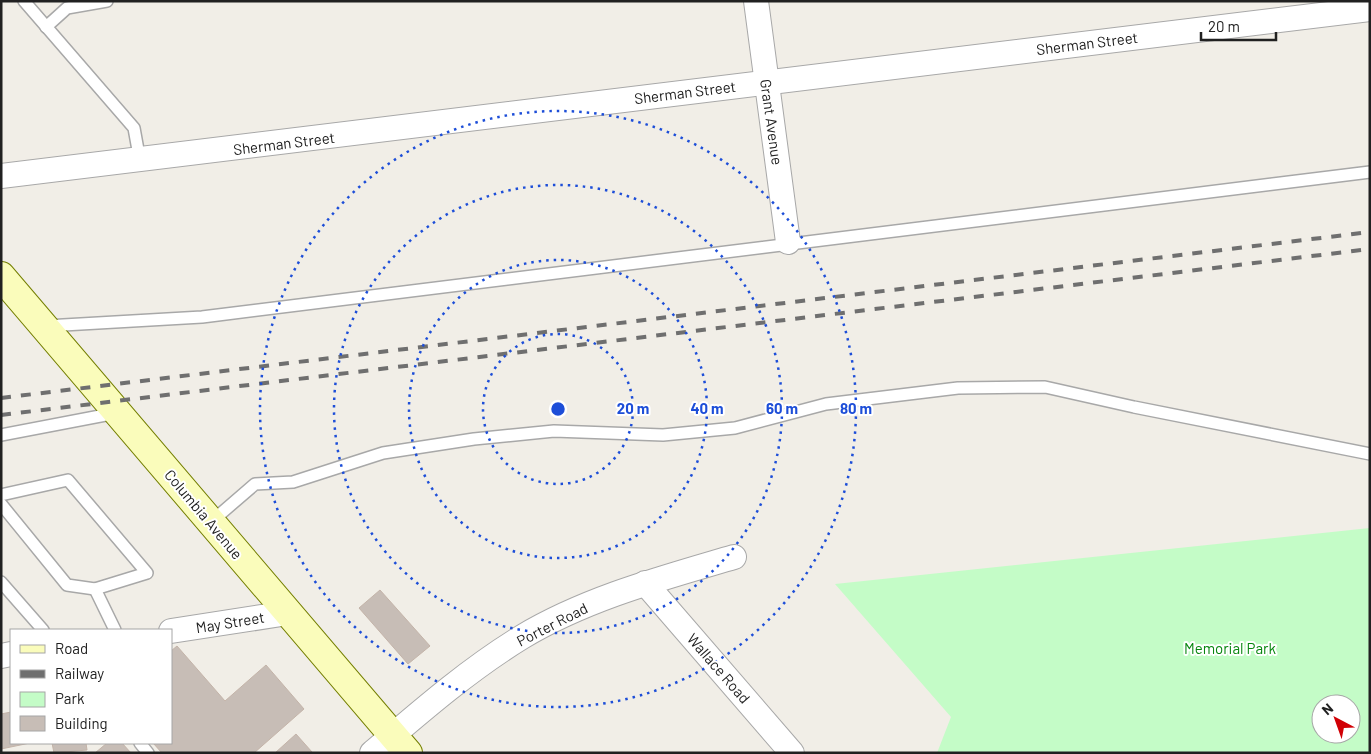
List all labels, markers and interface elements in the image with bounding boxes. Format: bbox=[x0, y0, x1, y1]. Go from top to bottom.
scale bar bbox=[1201, 10, 1276, 42]
text: 20 m bbox=[1208, 17, 1240, 35]
street label: Sherman Street bbox=[1035, 28, 1139, 58]
street label: Sherman Street bbox=[633, 77, 737, 107]
street label: Grant Avenue bbox=[757, 78, 787, 166]
street label: Sherman Street bbox=[232, 128, 336, 158]
text: 20 m bbox=[617, 399, 649, 417]
text: 40 m bbox=[690, 399, 724, 417]
text: 60 m bbox=[766, 399, 798, 417]
text: 80 m bbox=[840, 399, 872, 417]
centre of rings bbox=[549, 400, 567, 418]
street label: Columbia Avenue bbox=[161, 466, 247, 562]
street label: Porter Road bbox=[513, 598, 591, 650]
street label: May Street bbox=[194, 608, 266, 636]
legend bbox=[10, 629, 172, 744]
street label: Wallace Road bbox=[684, 629, 754, 707]
text: Road bbox=[55, 639, 88, 657]
park label: Memorial Park bbox=[1184, 639, 1277, 657]
text: Railway bbox=[55, 664, 104, 682]
text: Park bbox=[55, 689, 85, 707]
north arrow bbox=[1311, 694, 1361, 744]
text: N bbox=[1318, 699, 1336, 718]
text: Building bbox=[55, 714, 108, 732]

